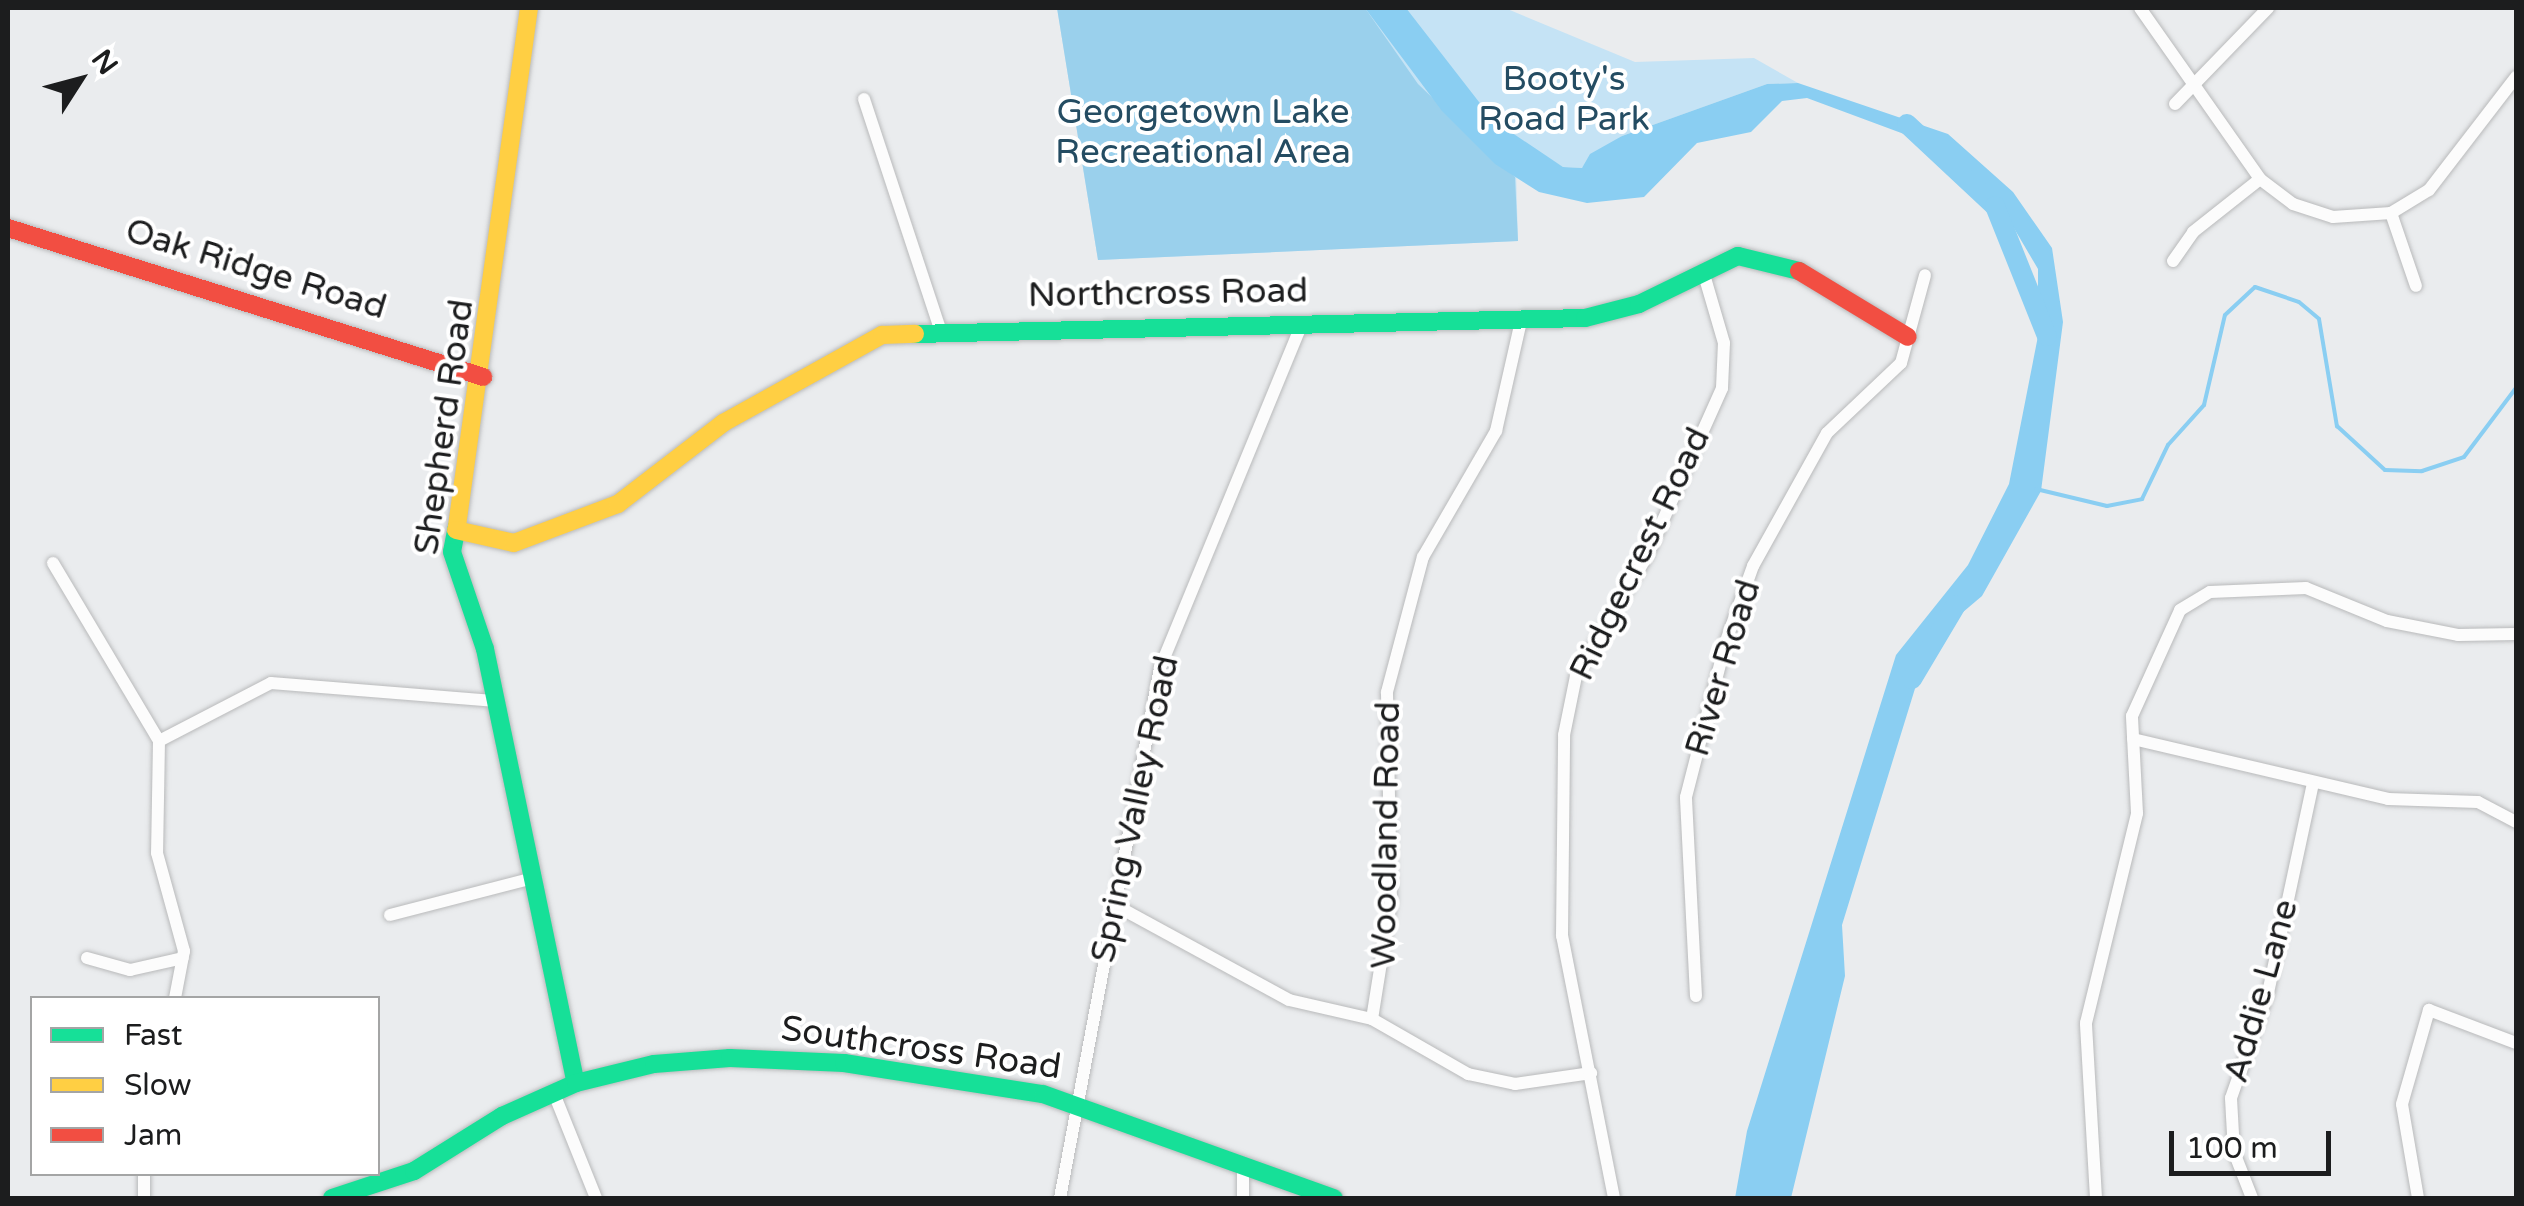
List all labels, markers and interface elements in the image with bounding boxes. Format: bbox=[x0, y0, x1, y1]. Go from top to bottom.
north arrow bbox=[30, 30, 130, 130]
text: N bbox=[84, 43, 125, 81]
park label: Booty's Road Park bbox=[1478, 58, 1650, 140]
park label: Georgetown Lake Recreational Area bbox=[1055, 91, 1351, 173]
street label: Oak Ridge Road bbox=[120, 209, 392, 329]
street label: Northcross Road bbox=[1027, 270, 1309, 316]
street label: Shepherd Road bbox=[405, 297, 483, 557]
street label: Ridgecrest Road bbox=[1561, 421, 1719, 687]
street label: River Road bbox=[1676, 575, 1770, 761]
street label: Spring Valley Road bbox=[1082, 652, 1188, 966]
street label: Woodland Road bbox=[1363, 701, 1409, 969]
street label: Addie Lane bbox=[2215, 895, 2307, 1087]
legend bbox=[30, 996, 380, 1176]
street label: Southcross Road bbox=[778, 1008, 1064, 1088]
text: Fast bbox=[124, 1017, 183, 1054]
text: Slow bbox=[124, 1067, 192, 1104]
scale bar bbox=[2174, 1111, 2336, 1173]
text: Jam bbox=[124, 1117, 182, 1154]
text: 100 m bbox=[2186, 1130, 2278, 1167]

